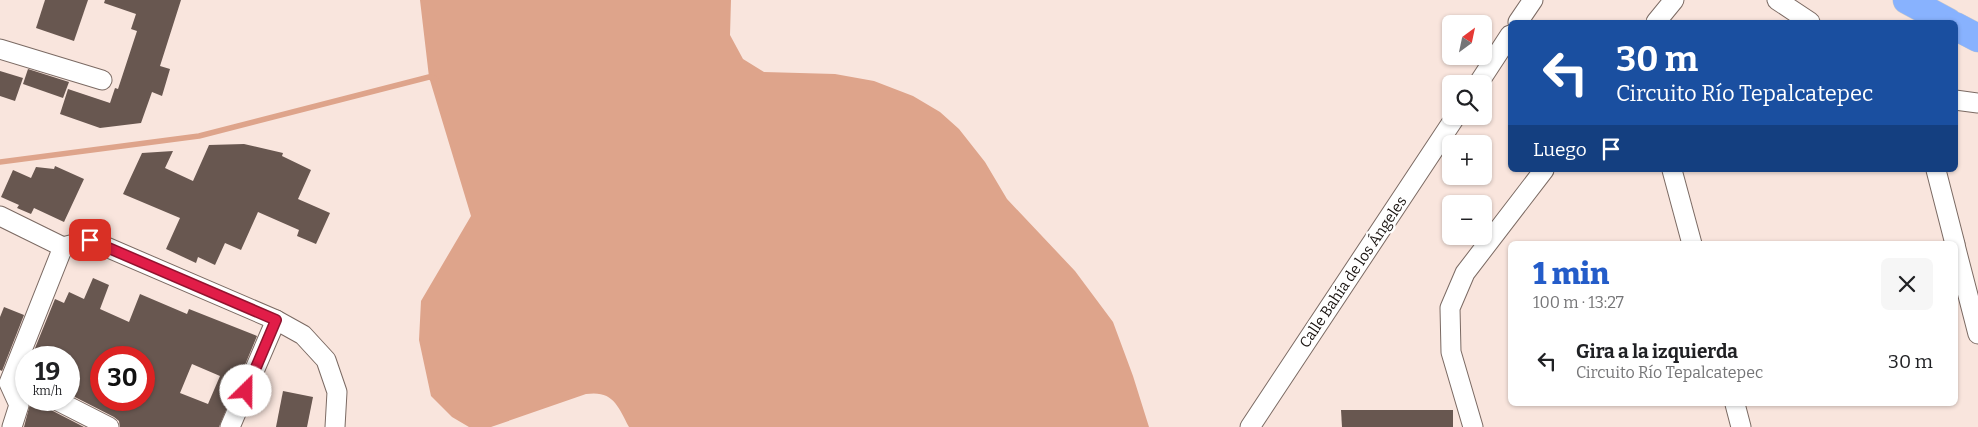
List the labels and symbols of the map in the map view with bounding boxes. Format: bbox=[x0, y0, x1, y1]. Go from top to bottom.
north arrow bbox=[1442, 15, 1492, 65]
street label: Calle Bahía de los Ángeles bbox=[1296, 193, 1410, 351]
pin bbox=[69, 219, 111, 261]
speed limit sign: 30 bbox=[90, 346, 155, 411]
position arrow bbox=[219, 364, 271, 416]

